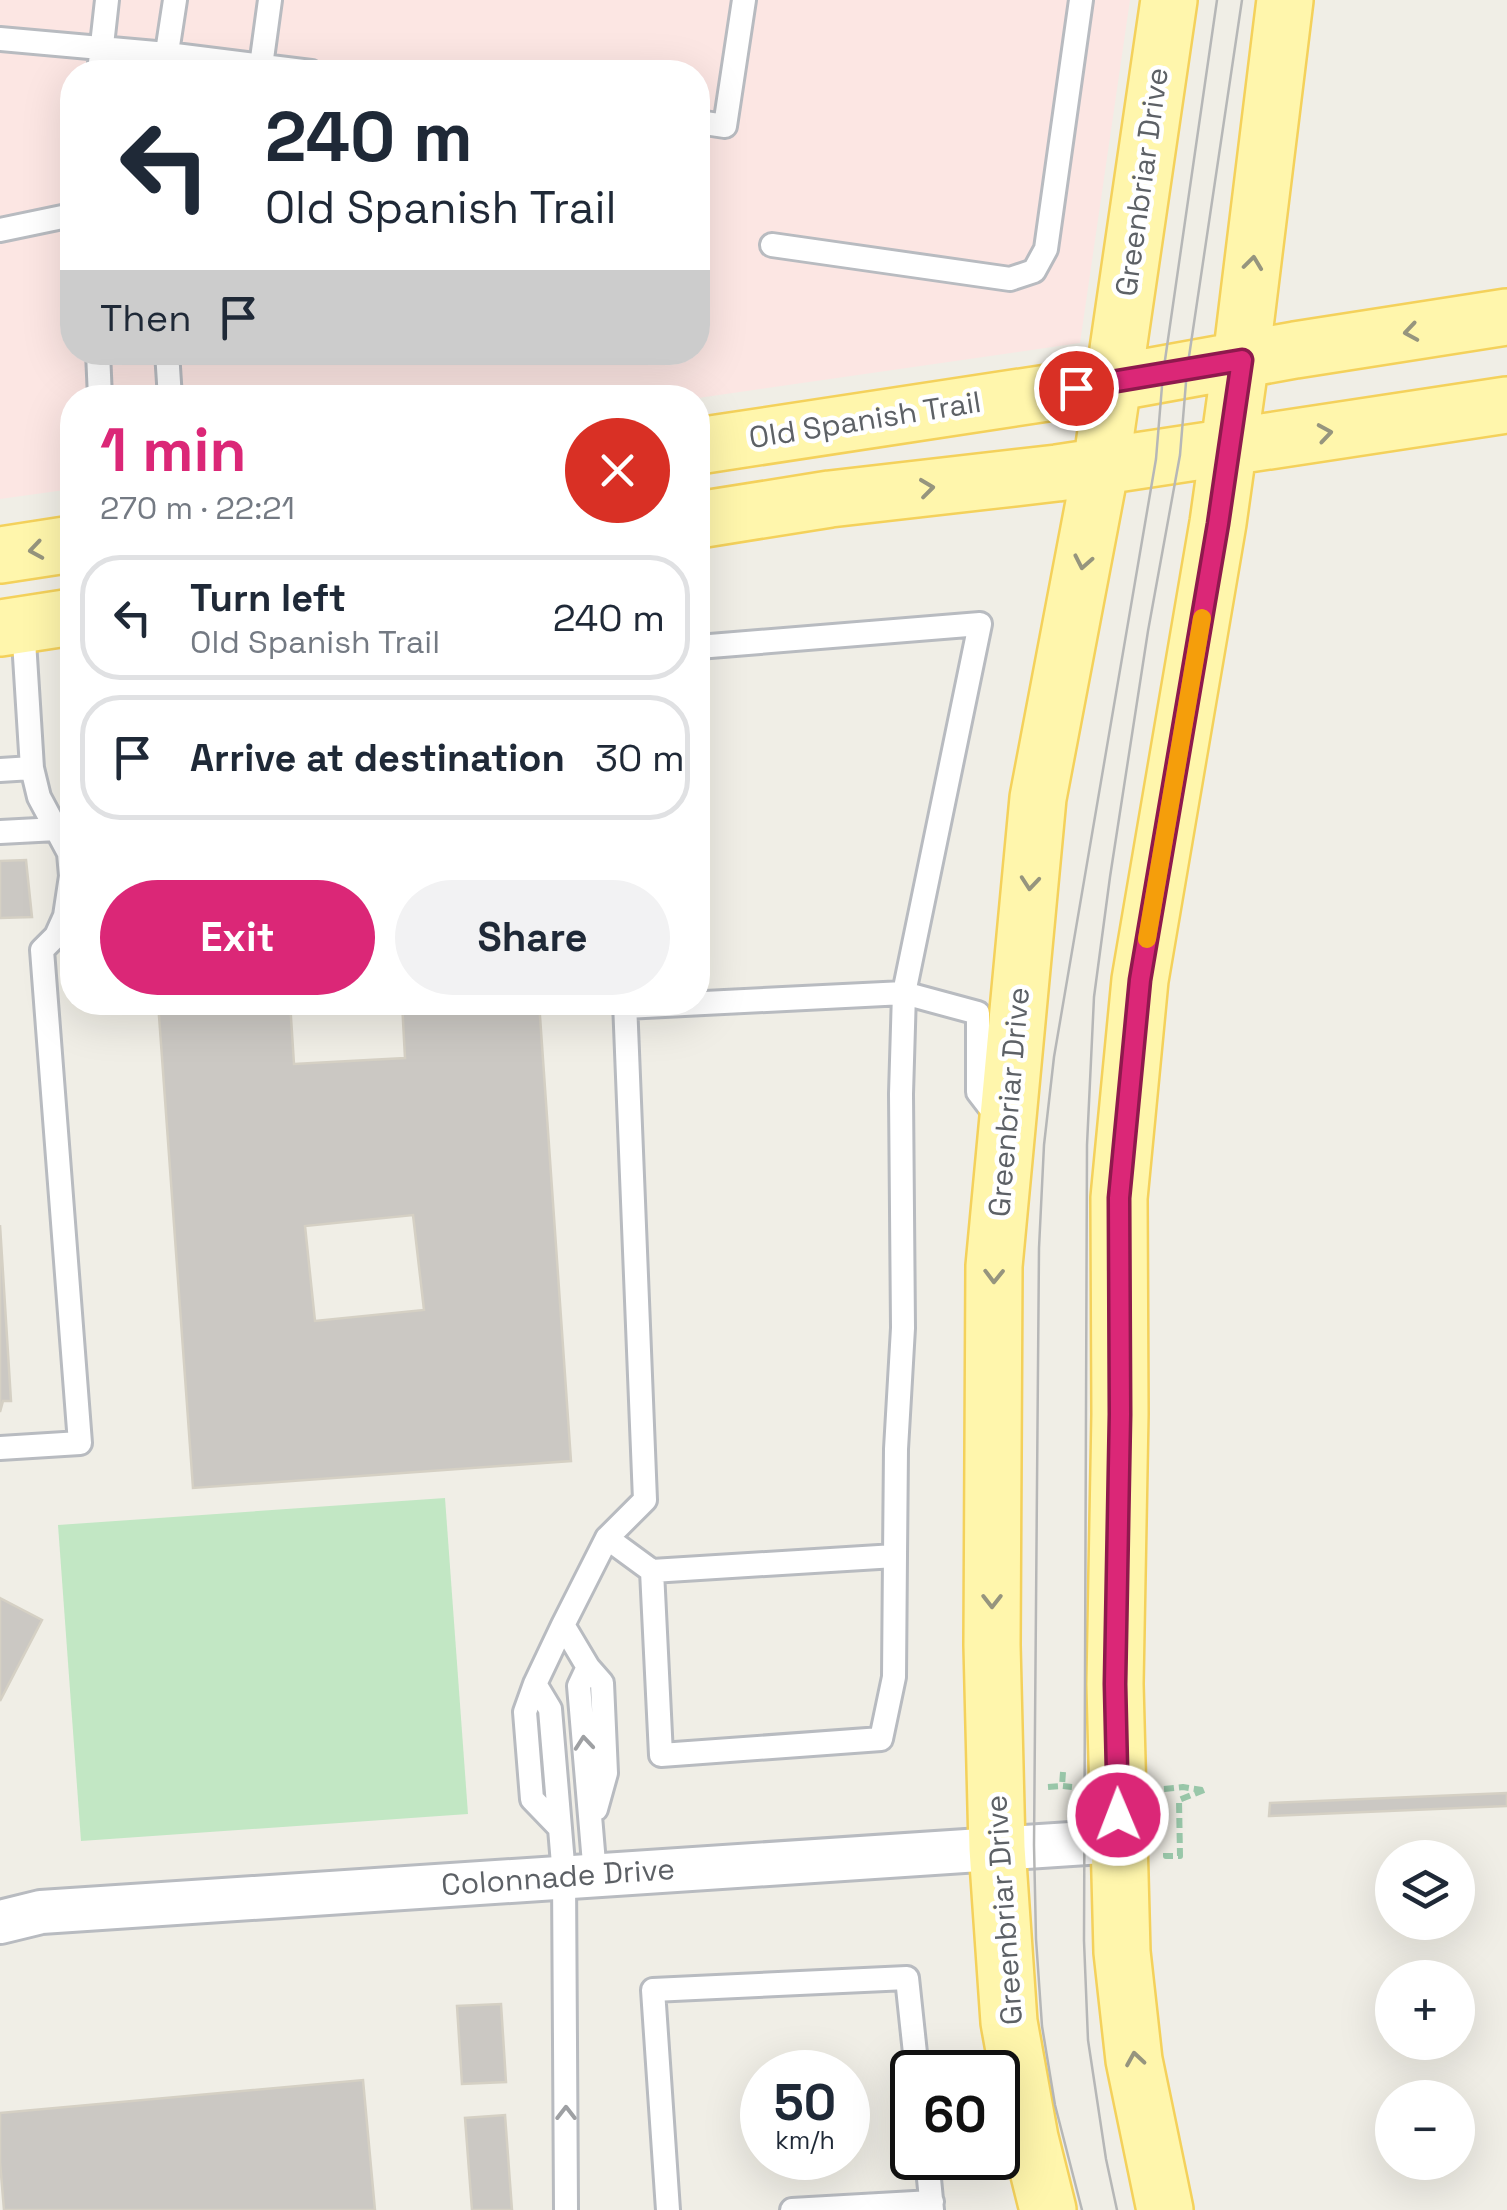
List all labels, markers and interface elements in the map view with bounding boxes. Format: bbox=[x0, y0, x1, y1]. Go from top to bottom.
street label: Greenbriar Drive bbox=[1106, 65, 1177, 299]
text: 240 m bbox=[265, 92, 473, 181]
icon: left bbox=[100, 100, 230, 230]
text: Old Spanish Trail bbox=[265, 179, 617, 236]
one-way arrow bbox=[1242, 254, 1263, 270]
icon: arrive bbox=[211, 290, 266, 345]
text: Then bbox=[100, 294, 191, 342]
one-way arrow bbox=[1402, 321, 1419, 342]
pin bbox=[1034, 346, 1119, 431]
icon: arrive bbox=[1049, 361, 1104, 416]
street label: Old Spanish Trail bbox=[746, 382, 984, 457]
text: 1 min bbox=[100, 412, 247, 489]
button: close bbox=[565, 418, 670, 523]
one-way arrow bbox=[1317, 423, 1334, 444]
one-way arrow bbox=[919, 478, 935, 499]
text: 270 m · 22:21 bbox=[100, 488, 295, 528]
one-way arrow bbox=[28, 538, 45, 559]
one-way arrow bbox=[1073, 554, 1094, 570]
text: Turn left bbox=[190, 574, 346, 622]
icon: left bbox=[105, 590, 160, 645]
text: 240 m bbox=[553, 594, 665, 642]
text: Old Spanish Trail bbox=[190, 622, 440, 662]
icon: arrive bbox=[105, 730, 160, 785]
text: Arrive at destination bbox=[190, 734, 565, 782]
text: 30 m bbox=[595, 734, 685, 782]
one-way arrow bbox=[1020, 875, 1042, 891]
button: Exit bbox=[100, 880, 375, 995]
button: Share bbox=[395, 880, 670, 995]
street label: Greenbriar Drive bbox=[979, 985, 1038, 1219]
one-way arrow bbox=[984, 1268, 1005, 1284]
one-way arrow bbox=[981, 1594, 1003, 1609]
one-way arrow bbox=[574, 1734, 596, 1750]
position arrow bbox=[1066, 1763, 1170, 1867]
street label: Greenbriar Drive bbox=[976, 1794, 1031, 2026]
map controls bbox=[1375, 1840, 1475, 2180]
button: layers bbox=[1375, 1840, 1475, 1940]
street label: Colonnade Drive bbox=[440, 1849, 676, 1904]
button: + bbox=[1375, 1960, 1475, 2060]
speed limit sign: 60 bbox=[890, 2050, 1020, 2180]
one-way arrow bbox=[1125, 2050, 1146, 2067]
text: 50 bbox=[774, 2071, 836, 2135]
button: − bbox=[1375, 2080, 1475, 2180]
one-way arrow bbox=[555, 2104, 576, 2120]
text: km/h bbox=[775, 2124, 835, 2156]

